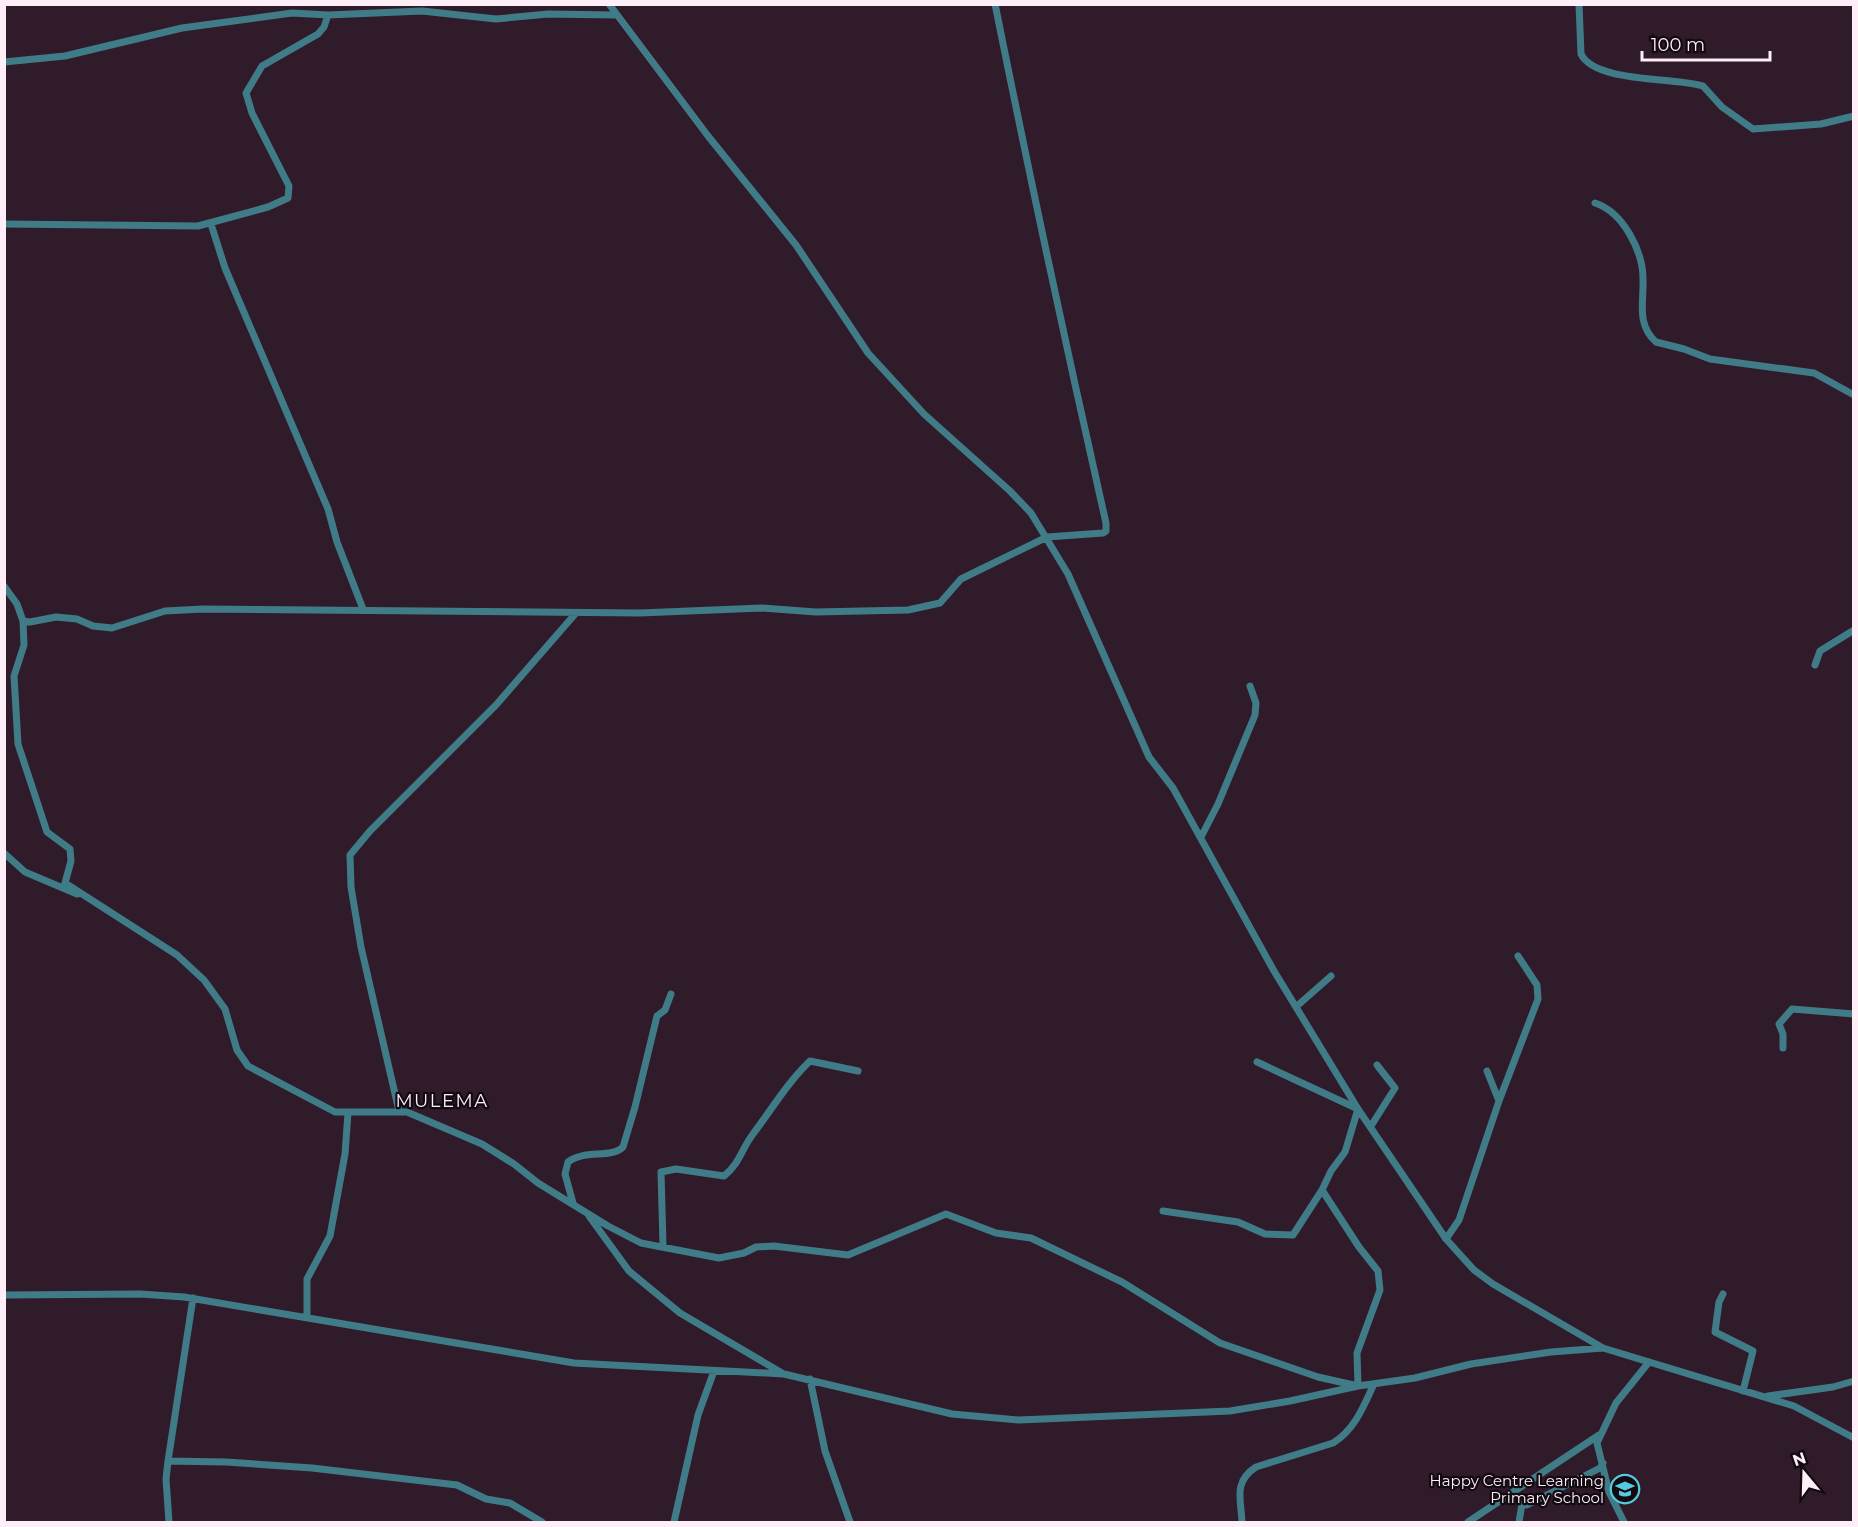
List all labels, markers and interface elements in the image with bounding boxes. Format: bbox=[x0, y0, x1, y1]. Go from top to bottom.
scale bar bbox=[1642, 24, 1770, 62]
text: 100 m bbox=[1651, 34, 1705, 56]
district label: MULEMA bbox=[395, 1090, 489, 1112]
north arrow bbox=[1774, 1443, 1834, 1503]
text: N bbox=[1790, 1448, 1808, 1470]
place label: Happy Centre Learning Primary School bbox=[1429, 1471, 1604, 1507]
school or university icon: Happy Centre Learning Primary School bbox=[1609, 1473, 1641, 1505]

